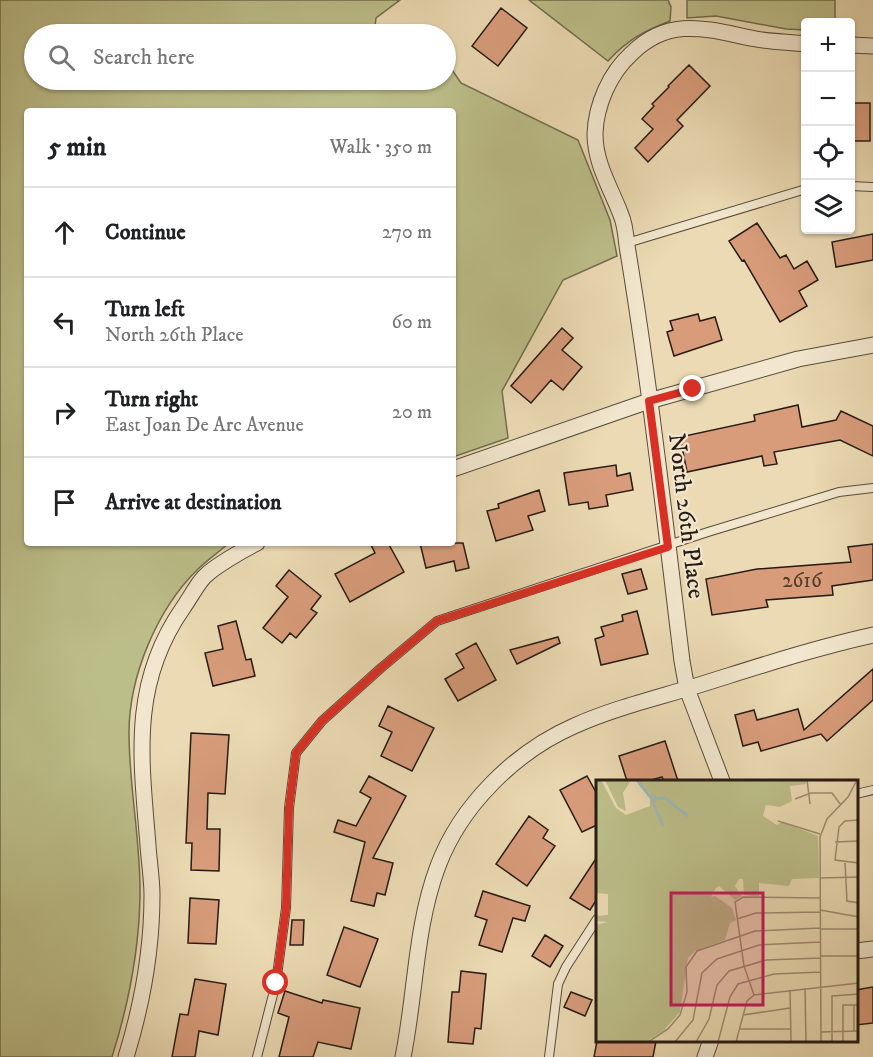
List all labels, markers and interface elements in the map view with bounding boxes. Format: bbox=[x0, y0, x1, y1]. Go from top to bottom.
map controls bbox=[801, 18, 855, 234]
button: + bbox=[801, 18, 855, 72]
search box bbox=[24, 24, 456, 90]
icon: search bbox=[45, 41, 78, 74]
text: Search here bbox=[93, 44, 195, 71]
button: − bbox=[801, 72, 855, 126]
button: locate bbox=[801, 126, 855, 180]
text: 5 min bbox=[48, 131, 106, 164]
text: Walk · 350 m bbox=[330, 135, 432, 160]
button: layers bbox=[801, 180, 855, 234]
icon: ahead bbox=[48, 216, 81, 249]
text: Continue bbox=[105, 219, 186, 246]
text: 270 m bbox=[382, 220, 432, 245]
text: Turn left bbox=[105, 296, 185, 323]
icon: left bbox=[48, 306, 81, 339]
text: 60 m bbox=[392, 310, 432, 335]
text: North 26th Place bbox=[105, 323, 244, 348]
route end bbox=[679, 375, 705, 401]
text: Turn right bbox=[105, 386, 198, 413]
icon: right bbox=[48, 396, 81, 429]
text: 20 m bbox=[392, 400, 432, 425]
text: East Joan De Arc Avenue bbox=[105, 413, 304, 438]
street label: North 26th Place bbox=[661, 432, 711, 600]
icon: arrive bbox=[48, 486, 81, 519]
text: Arrive at destination bbox=[105, 489, 282, 516]
house number: 2616 bbox=[782, 568, 823, 594]
inset map bbox=[596, 780, 858, 1042]
route start bbox=[262, 969, 288, 995]

